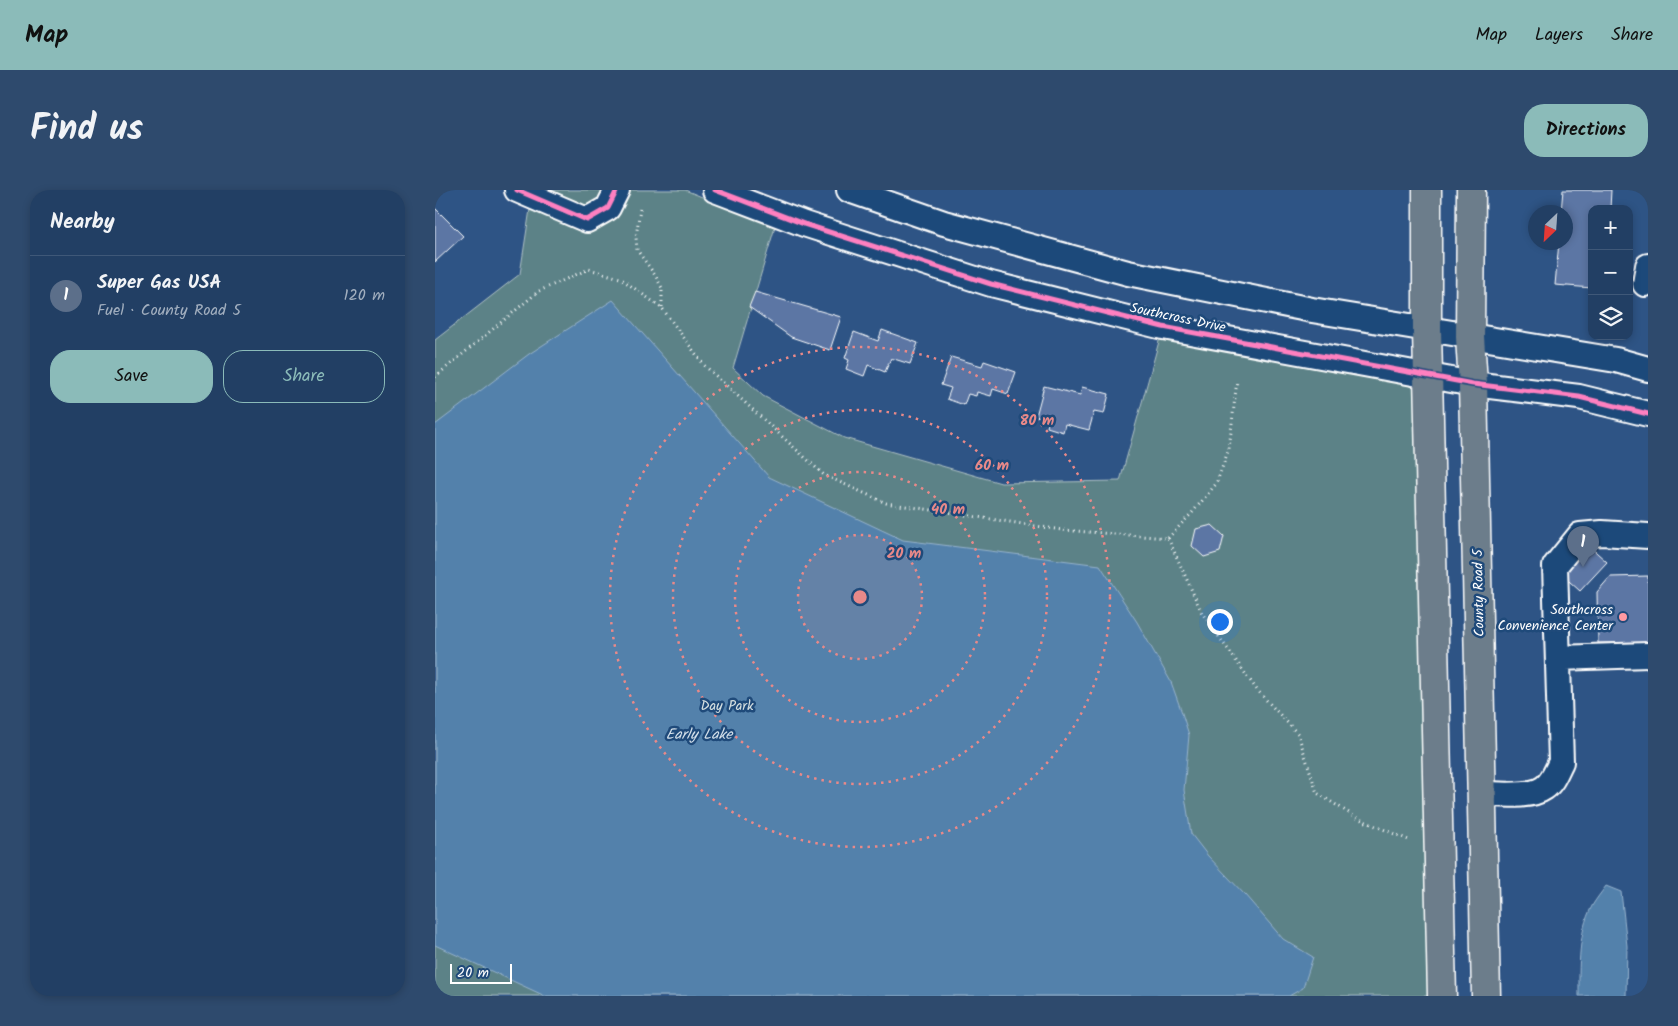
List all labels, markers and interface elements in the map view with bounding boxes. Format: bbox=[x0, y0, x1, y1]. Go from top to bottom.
text: Map bbox=[25, 16, 68, 55]
text: Map bbox=[1476, 21, 1507, 50]
text: Layers bbox=[1535, 21, 1583, 50]
text: Share bbox=[1611, 21, 1653, 50]
text: Find us bbox=[30, 102, 143, 158]
button: Directions bbox=[1524, 104, 1648, 157]
north arrow bbox=[1528, 205, 1573, 250]
map controls bbox=[1588, 205, 1633, 340]
button: + bbox=[1588, 205, 1633, 250]
text: Nearby bbox=[50, 206, 115, 239]
button: − bbox=[1588, 250, 1633, 295]
text: Super Gas USA bbox=[97, 268, 221, 298]
text: 1 bbox=[64, 283, 68, 308]
text: 120 m bbox=[344, 283, 385, 308]
button: layers bbox=[1588, 295, 1633, 340]
street label: Southcross Drive bbox=[1128, 297, 1228, 339]
text: Fuel · County Road 5 bbox=[97, 298, 241, 323]
button: Save bbox=[50, 350, 213, 403]
button: Share bbox=[223, 350, 385, 403]
text: 80 m bbox=[1020, 409, 1054, 433]
text: 60 m bbox=[975, 454, 1009, 478]
text: 40 m bbox=[931, 498, 965, 522]
pin: 1 bbox=[1567, 526, 1599, 567]
text: 20 m bbox=[887, 542, 921, 566]
street label: County Road 5 bbox=[1467, 547, 1491, 637]
centre of rings bbox=[851, 588, 869, 606]
place label: Southcross Convenience Center bbox=[1497, 599, 1614, 637]
your location bbox=[1207, 609, 1233, 635]
marker: Southcross Convenience Center bbox=[1617, 611, 1629, 623]
park label: Day Park bbox=[700, 695, 754, 717]
water label: Early Lake bbox=[666, 723, 734, 747]
scale bar bbox=[450, 961, 513, 984]
text: 20 m bbox=[457, 962, 489, 984]

